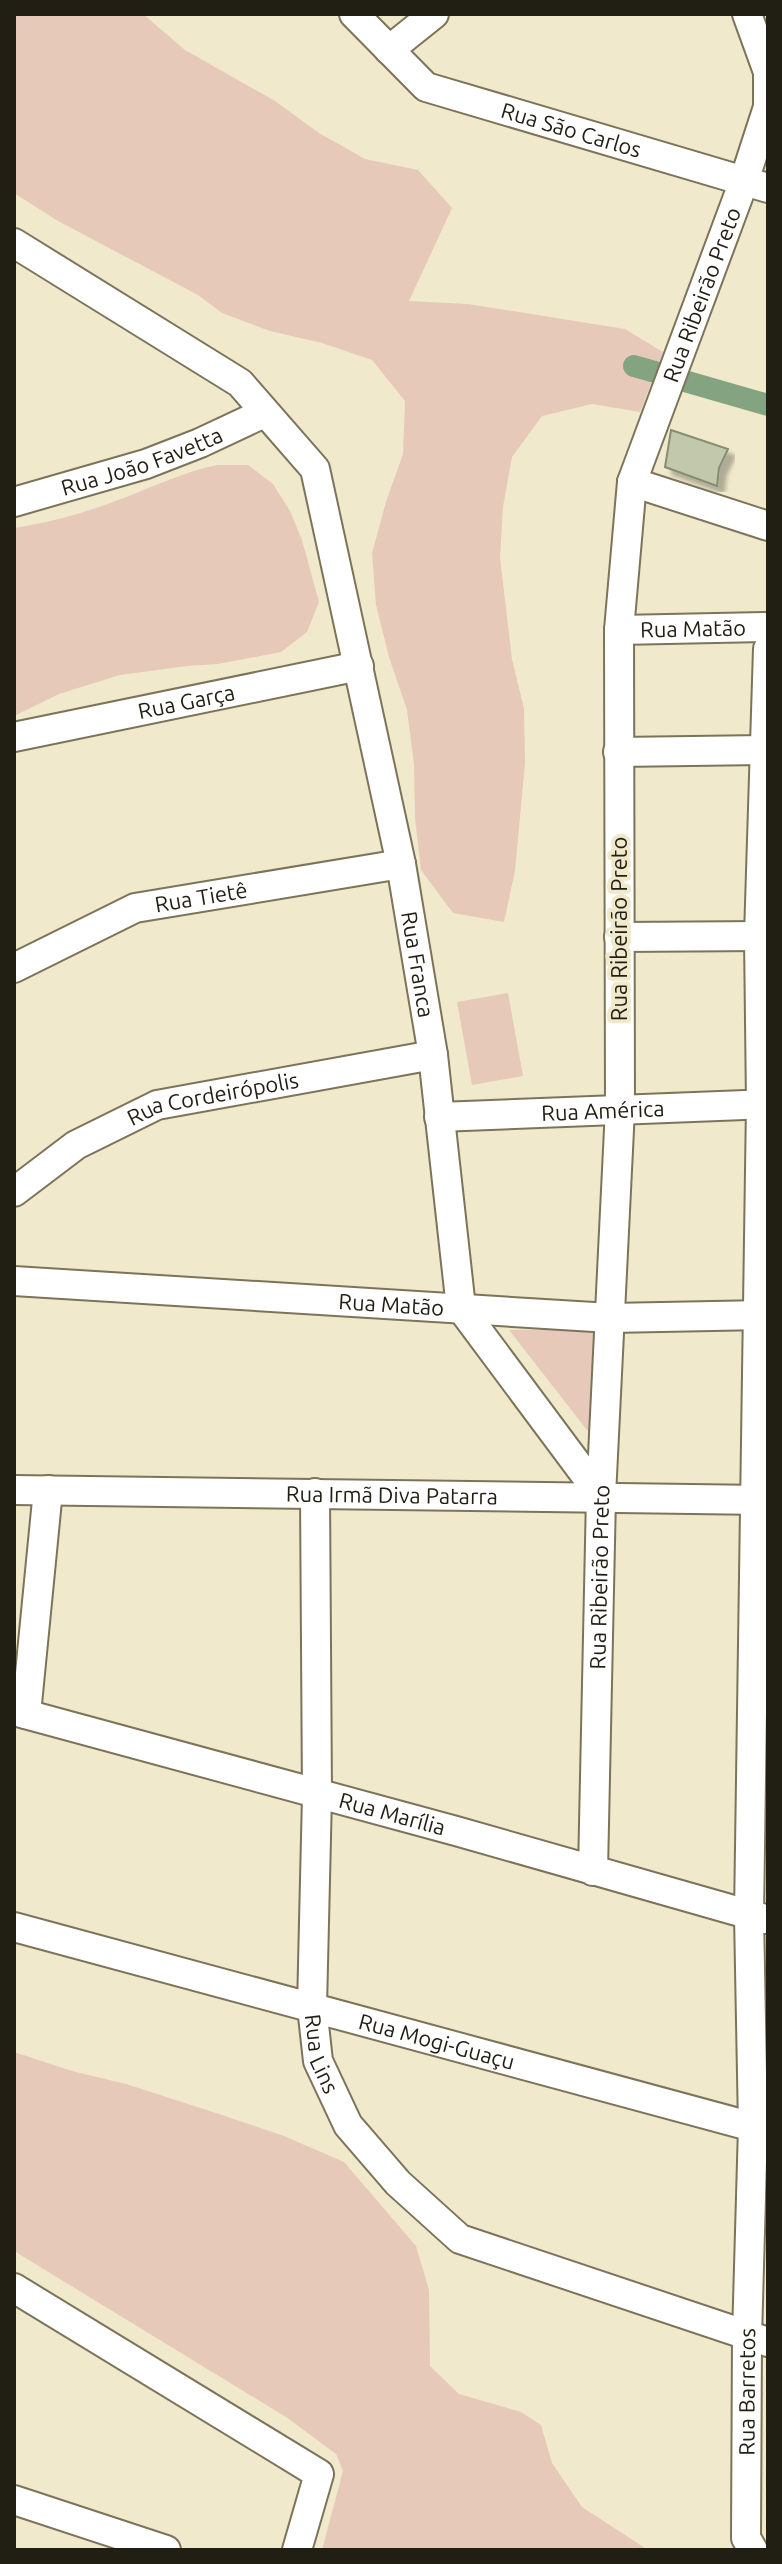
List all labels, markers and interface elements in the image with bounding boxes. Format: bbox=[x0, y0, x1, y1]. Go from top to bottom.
street label: Rua São Carlos bbox=[498, 97, 644, 162]
street label: Rua Ribeirão Preto bbox=[657, 204, 745, 385]
street label: Rua João Favetta bbox=[58, 421, 226, 500]
street label: Rua Matão bbox=[640, 614, 746, 642]
street label: Rua Garça bbox=[136, 679, 237, 723]
street label: Rua Ribeirão Preto bbox=[606, 837, 631, 1021]
street label: Rua Tietê bbox=[153, 877, 249, 917]
street label: Rua Franca bbox=[397, 909, 440, 1019]
street label: Rua Cordeirópolis bbox=[123, 1067, 300, 1130]
street label: Rua América bbox=[541, 1095, 665, 1125]
street label: Rua Matão bbox=[338, 1288, 445, 1320]
street label: Rua Irmã Diva Patarra bbox=[286, 1481, 498, 1508]
street label: Rua Ribeirão Preto bbox=[584, 1484, 614, 1670]
street label: Rua Marília bbox=[336, 1787, 448, 1840]
street label: Rua Mogi-Guaçu bbox=[356, 2008, 518, 2074]
street label: Rua Lins bbox=[301, 2013, 344, 2097]
street label: Rua Barretos bbox=[733, 2328, 759, 2456]

